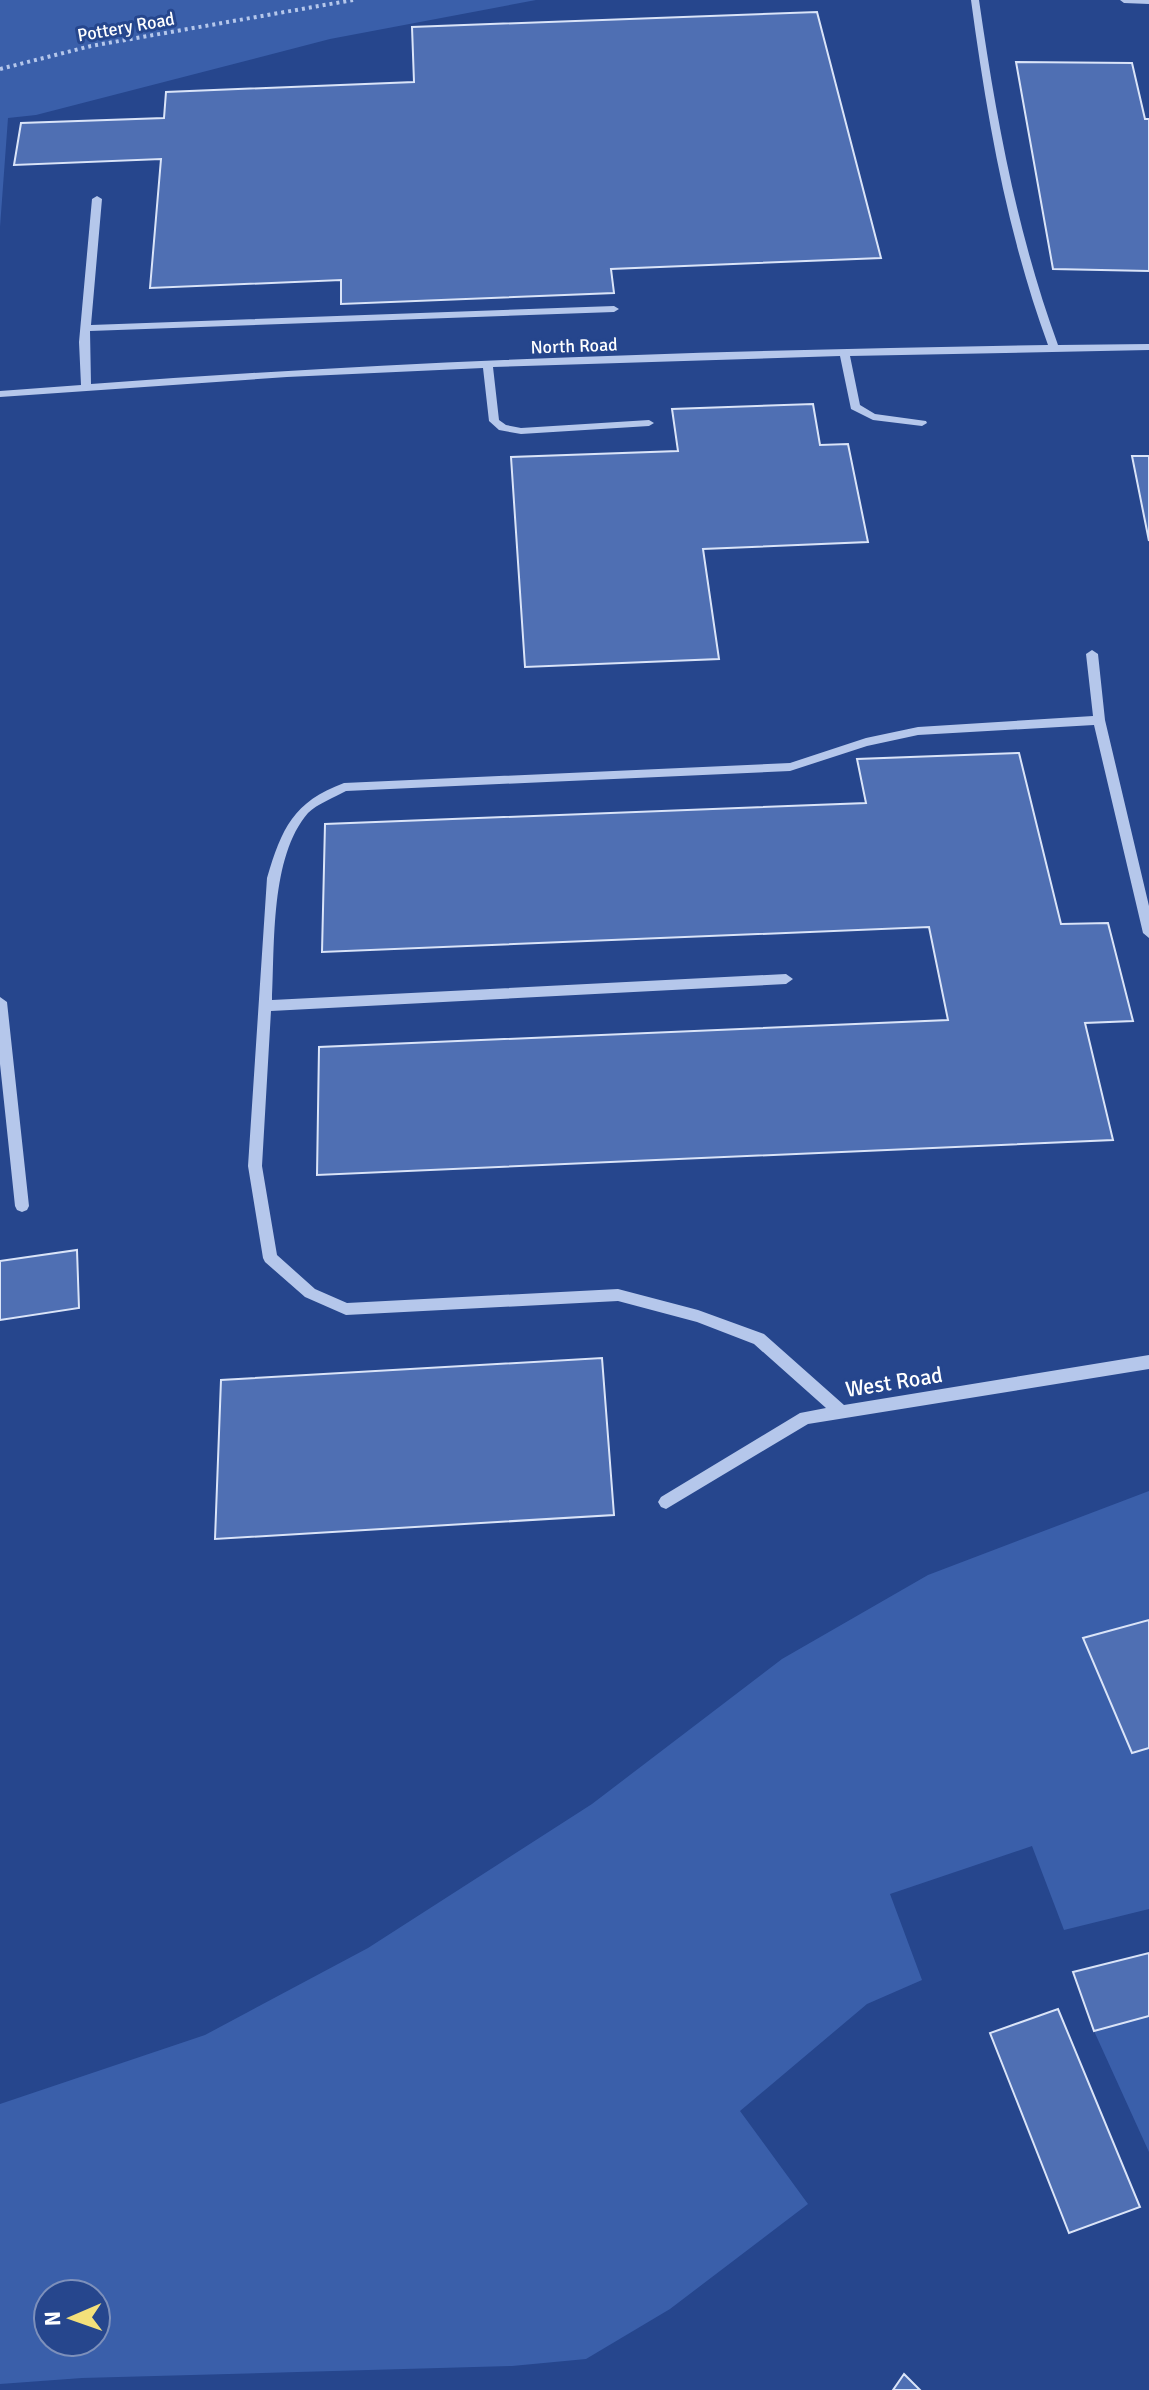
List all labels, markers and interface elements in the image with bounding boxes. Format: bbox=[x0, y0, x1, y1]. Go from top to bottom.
street label: Pottery Road bbox=[76, 8, 176, 46]
street label: North Road bbox=[530, 333, 618, 359]
street label: West Road bbox=[843, 1361, 945, 1403]
north arrow bbox=[32, 2278, 112, 2358]
text: N bbox=[39, 2311, 66, 2327]

